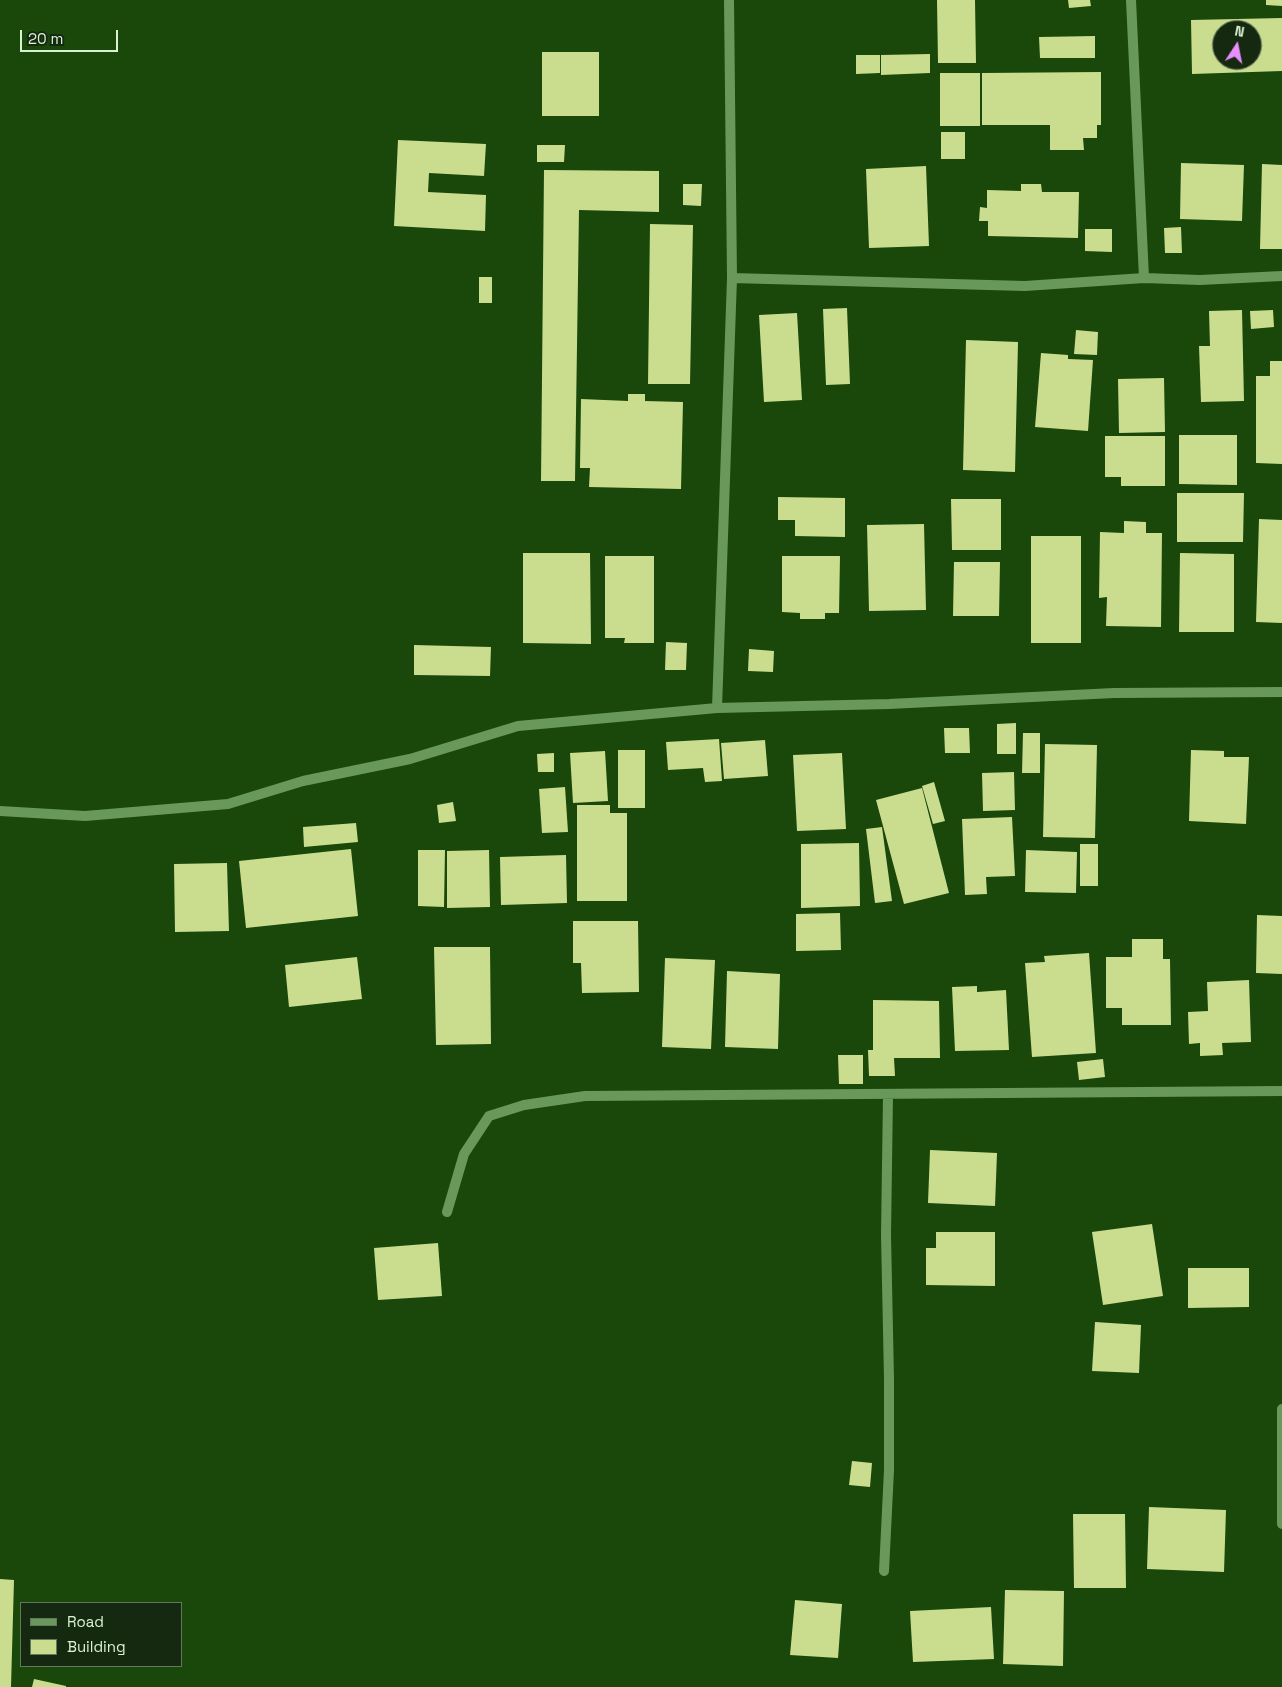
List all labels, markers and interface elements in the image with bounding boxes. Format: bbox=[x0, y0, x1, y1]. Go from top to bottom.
scale bar bbox=[22, 20, 120, 52]
north arrow bbox=[1212, 20, 1262, 70]
text: N bbox=[1233, 22, 1246, 41]
text: 20 m bbox=[28, 29, 63, 48]
legend bbox=[20, 1602, 182, 1667]
text: Road bbox=[67, 1612, 104, 1631]
text: Building bbox=[67, 1637, 126, 1656]

